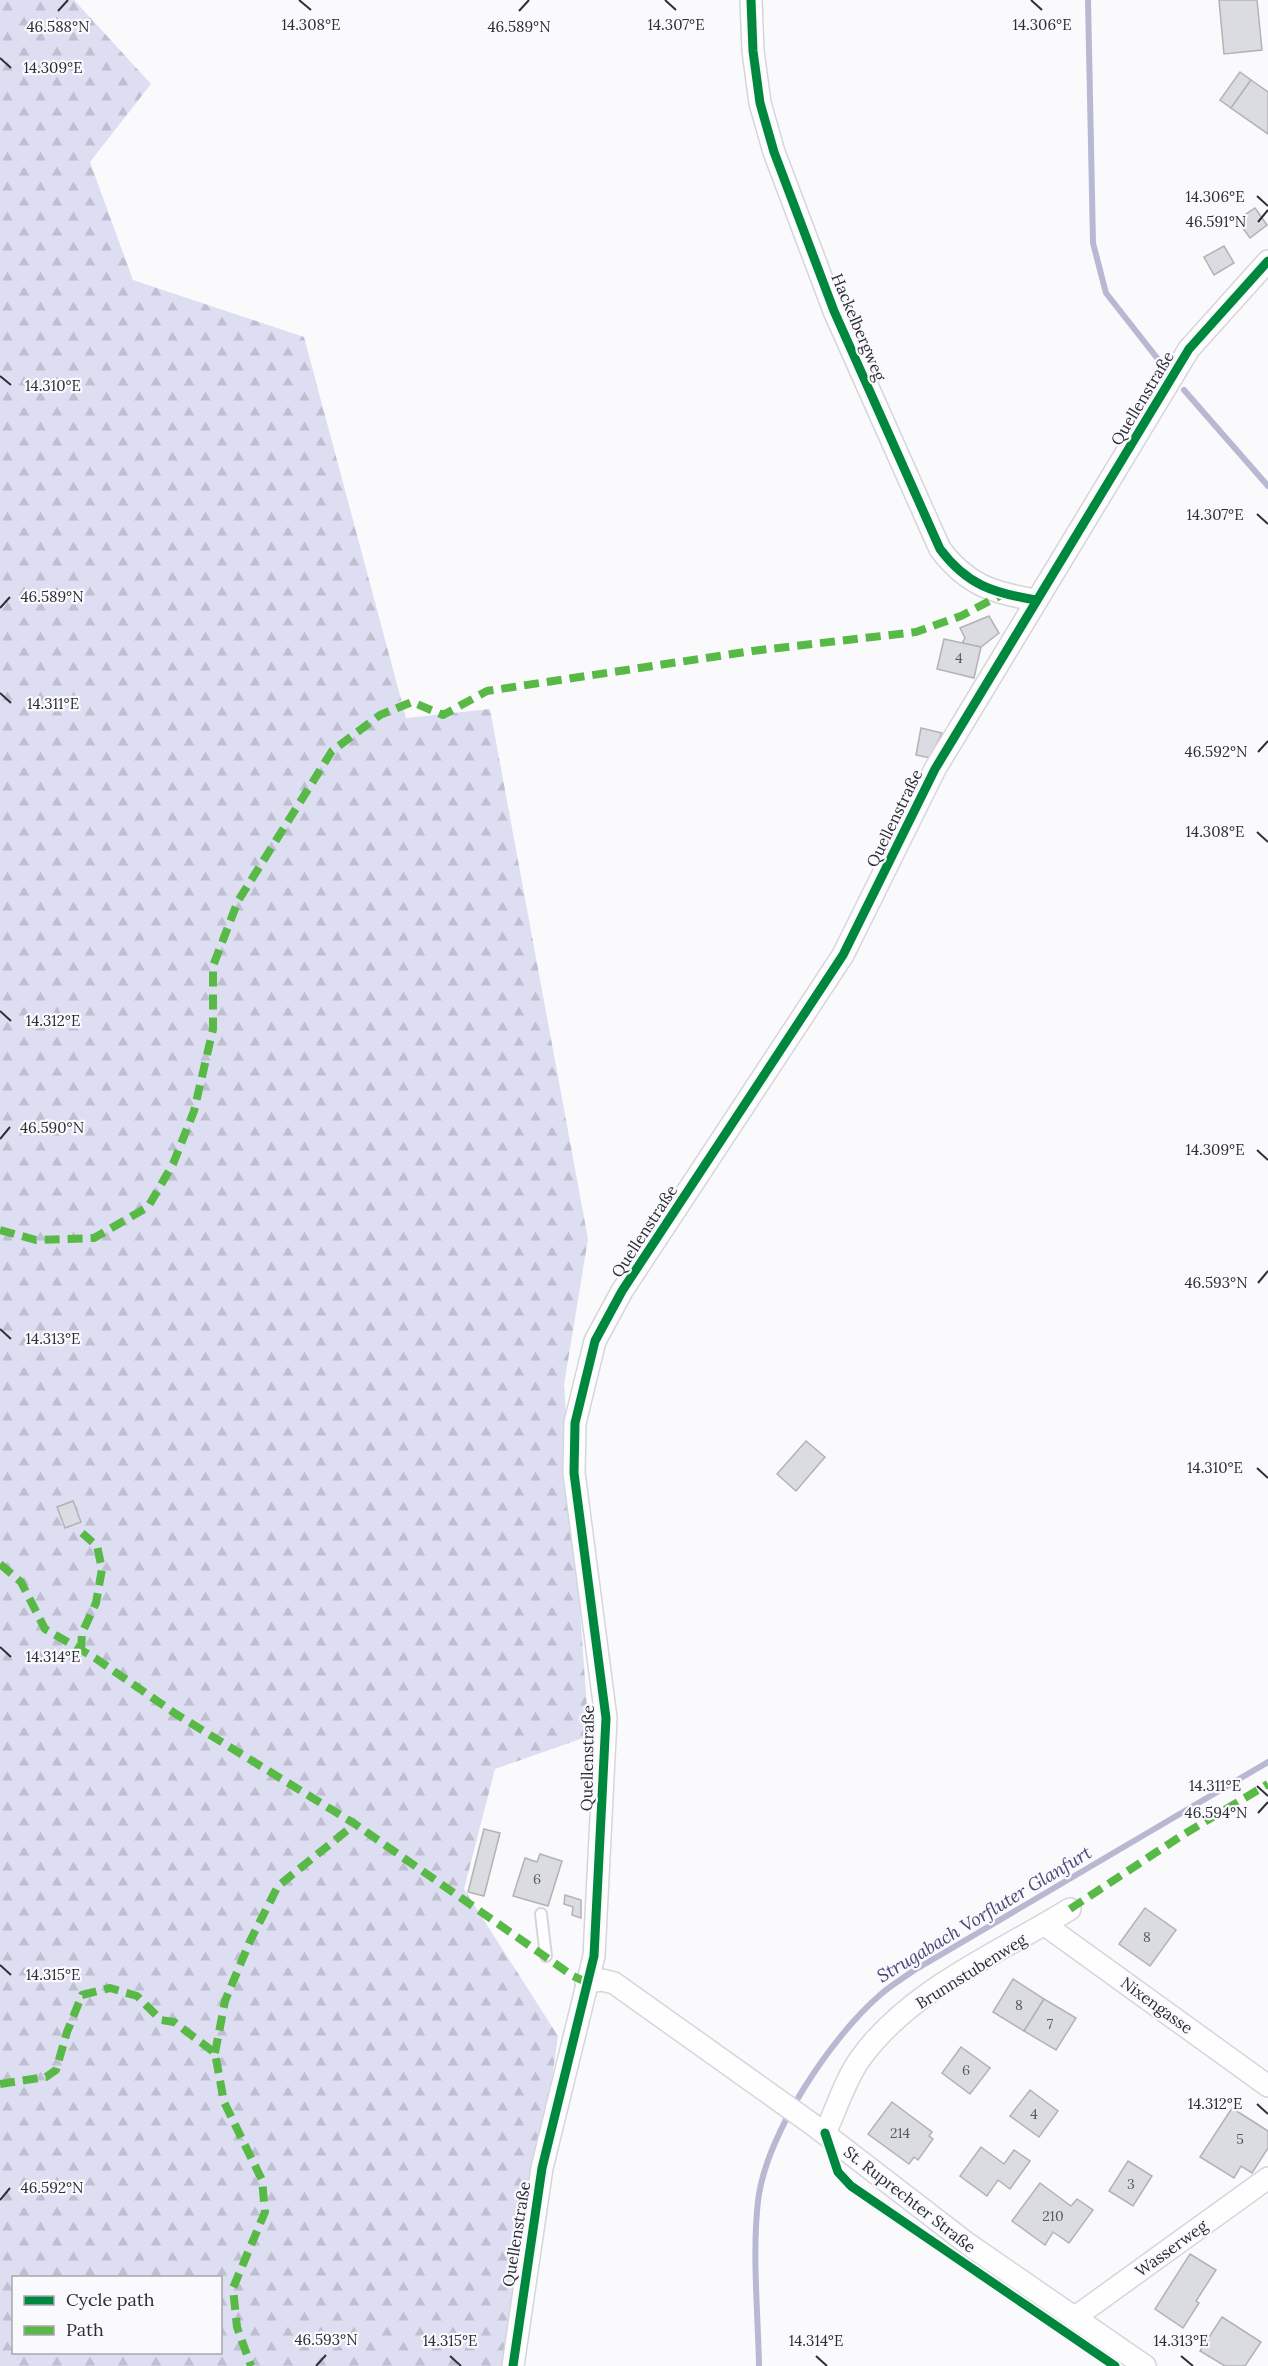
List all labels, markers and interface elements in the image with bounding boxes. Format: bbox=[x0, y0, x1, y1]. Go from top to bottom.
text: 14.308°E bbox=[282, 15, 340, 34]
text: 14.307°E bbox=[648, 15, 704, 34]
text: 14.306°E bbox=[1012, 15, 1072, 34]
text: 46.588°N bbox=[26, 17, 90, 36]
text: 46.589°N bbox=[487, 17, 551, 36]
text: 14.309°E bbox=[23, 58, 83, 77]
text: 14.306°E bbox=[1185, 187, 1245, 206]
text: 46.591°N bbox=[1186, 212, 1246, 231]
street label: Hackelbergweg bbox=[827, 270, 891, 385]
street label: Quellenstraße bbox=[1106, 347, 1178, 449]
text: 14.310°E bbox=[25, 376, 81, 395]
text: 14.307°E bbox=[1187, 505, 1243, 524]
text: 46.589°N bbox=[20, 587, 84, 606]
house number: 4 bbox=[955, 649, 963, 667]
text: 14.311°E bbox=[27, 694, 79, 713]
text: 46.592°N bbox=[1185, 742, 1247, 761]
street label: Quellenstraße bbox=[862, 766, 926, 870]
text: 14.308°E bbox=[1186, 822, 1244, 841]
text: 14.312°E bbox=[26, 1011, 80, 1030]
text: 46.590°N bbox=[20, 1118, 84, 1137]
text: 14.309°E bbox=[1185, 1140, 1245, 1159]
street label: Quellenstraße bbox=[607, 1181, 682, 1281]
text: 46.593°N bbox=[1184, 1273, 1248, 1292]
text: 14.313°E bbox=[26, 1329, 80, 1348]
text: 14.310°E bbox=[1187, 1458, 1243, 1477]
text: 14.314°E bbox=[26, 1647, 80, 1666]
street label: Quellenstraße bbox=[576, 1704, 598, 1811]
text: 14.311°E bbox=[1189, 1776, 1241, 1795]
text: 46.594°N bbox=[1185, 1803, 1247, 1822]
water label: Strugabach Vorfluter Glanfurt bbox=[872, 1840, 1096, 1987]
house number: 6 bbox=[533, 1870, 541, 1888]
street label: Brunnstubenweg bbox=[912, 1928, 1031, 2013]
house number: 8 bbox=[1143, 1928, 1151, 1946]
text: 14.315°E bbox=[26, 1965, 80, 1984]
street label: Nixengasse bbox=[1117, 1972, 1197, 2038]
house number: 8 bbox=[1015, 1996, 1023, 2014]
house number: 7 bbox=[1047, 2015, 1054, 2033]
house number: 6 bbox=[962, 2061, 970, 2079]
text: 14.312°E bbox=[1188, 2094, 1242, 2113]
house number: 4 bbox=[1030, 2105, 1038, 2123]
house number: 214 bbox=[890, 2124, 911, 2142]
house number: 5 bbox=[1236, 2130, 1244, 2148]
street label: St. Ruprechter Straße bbox=[840, 2141, 980, 2257]
house number: 3 bbox=[1127, 2175, 1135, 2193]
text: 46.592°N bbox=[21, 2178, 83, 2197]
street label: Quellenstraße bbox=[498, 2180, 534, 2288]
house number: 210 bbox=[1042, 2207, 1064, 2225]
street label: Wasserweg bbox=[1131, 2214, 1212, 2281]
legend bbox=[12, 2276, 222, 2354]
text: Cycle path bbox=[66, 2288, 155, 2311]
text: Path bbox=[66, 2318, 104, 2341]
text: 46.593°N bbox=[294, 2330, 358, 2349]
text: 14.315°E bbox=[423, 2331, 477, 2350]
text: 14.314°E bbox=[789, 2331, 843, 2350]
text: 14.313°E bbox=[1154, 2331, 1208, 2350]

